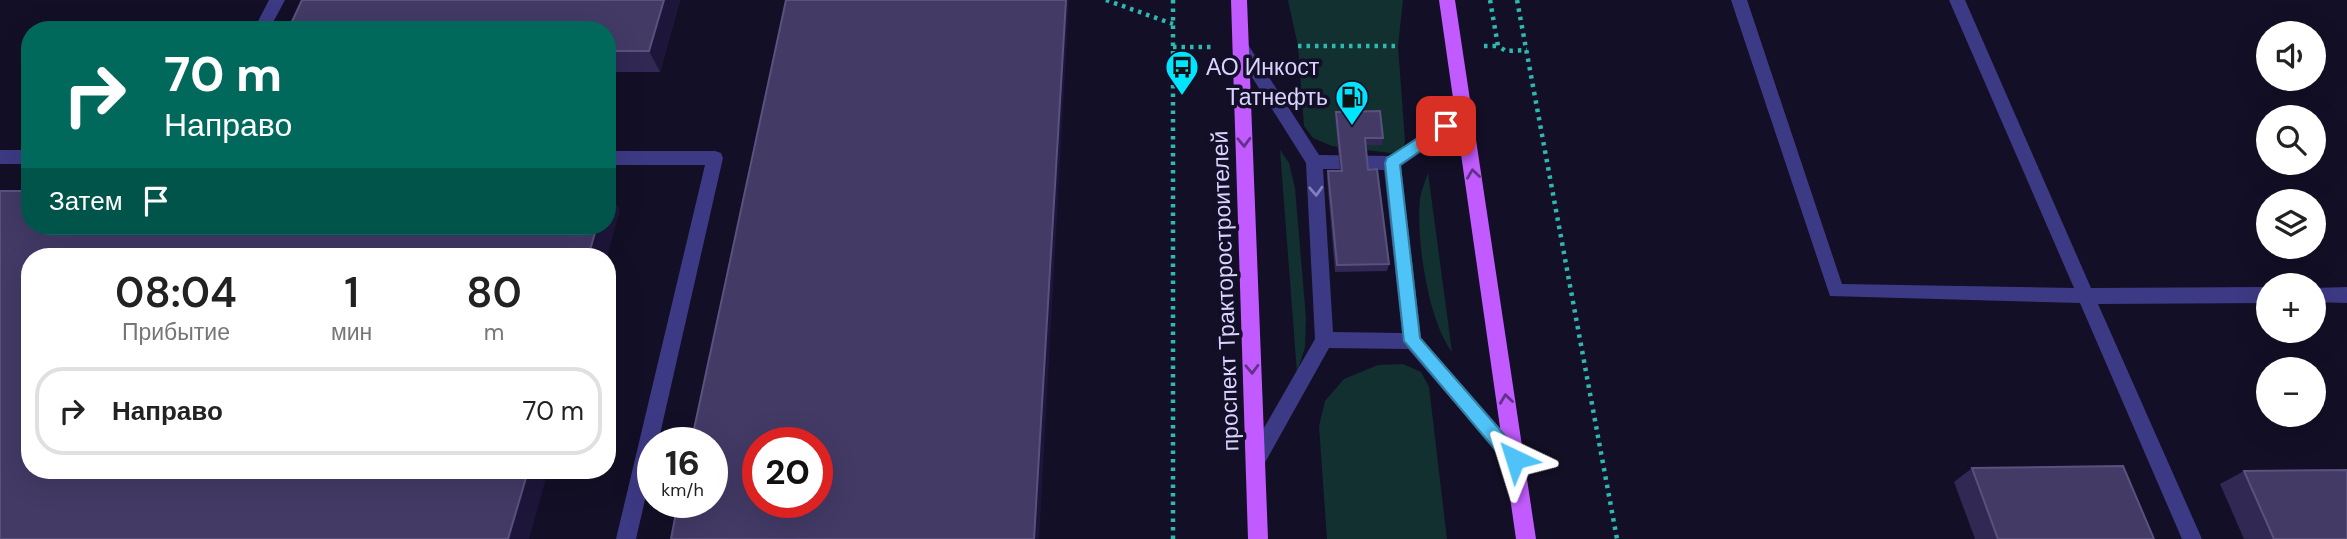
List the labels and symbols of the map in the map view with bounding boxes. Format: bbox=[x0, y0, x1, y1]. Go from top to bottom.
bus stop icon: АО Инкост bbox=[1163, 48, 1201, 97]
place label: АО Инкост bbox=[1206, 52, 1320, 82]
fuel station icon: Татнефть bbox=[1333, 78, 1371, 127]
place label: Татнефть bbox=[1226, 82, 1328, 112]
pin bbox=[1416, 96, 1476, 156]
street label: проспект Тракторостроителей bbox=[1204, 130, 1246, 452]
one-way arrow bbox=[1237, 136, 1252, 147]
one-way arrow bbox=[1466, 168, 1481, 180]
one-way arrow bbox=[1308, 186, 1323, 197]
one-way arrow bbox=[1245, 364, 1260, 375]
one-way arrow bbox=[1499, 393, 1514, 405]
position arrow bbox=[1478, 422, 1552, 496]
speed limit sign: 20 bbox=[742, 427, 833, 518]

